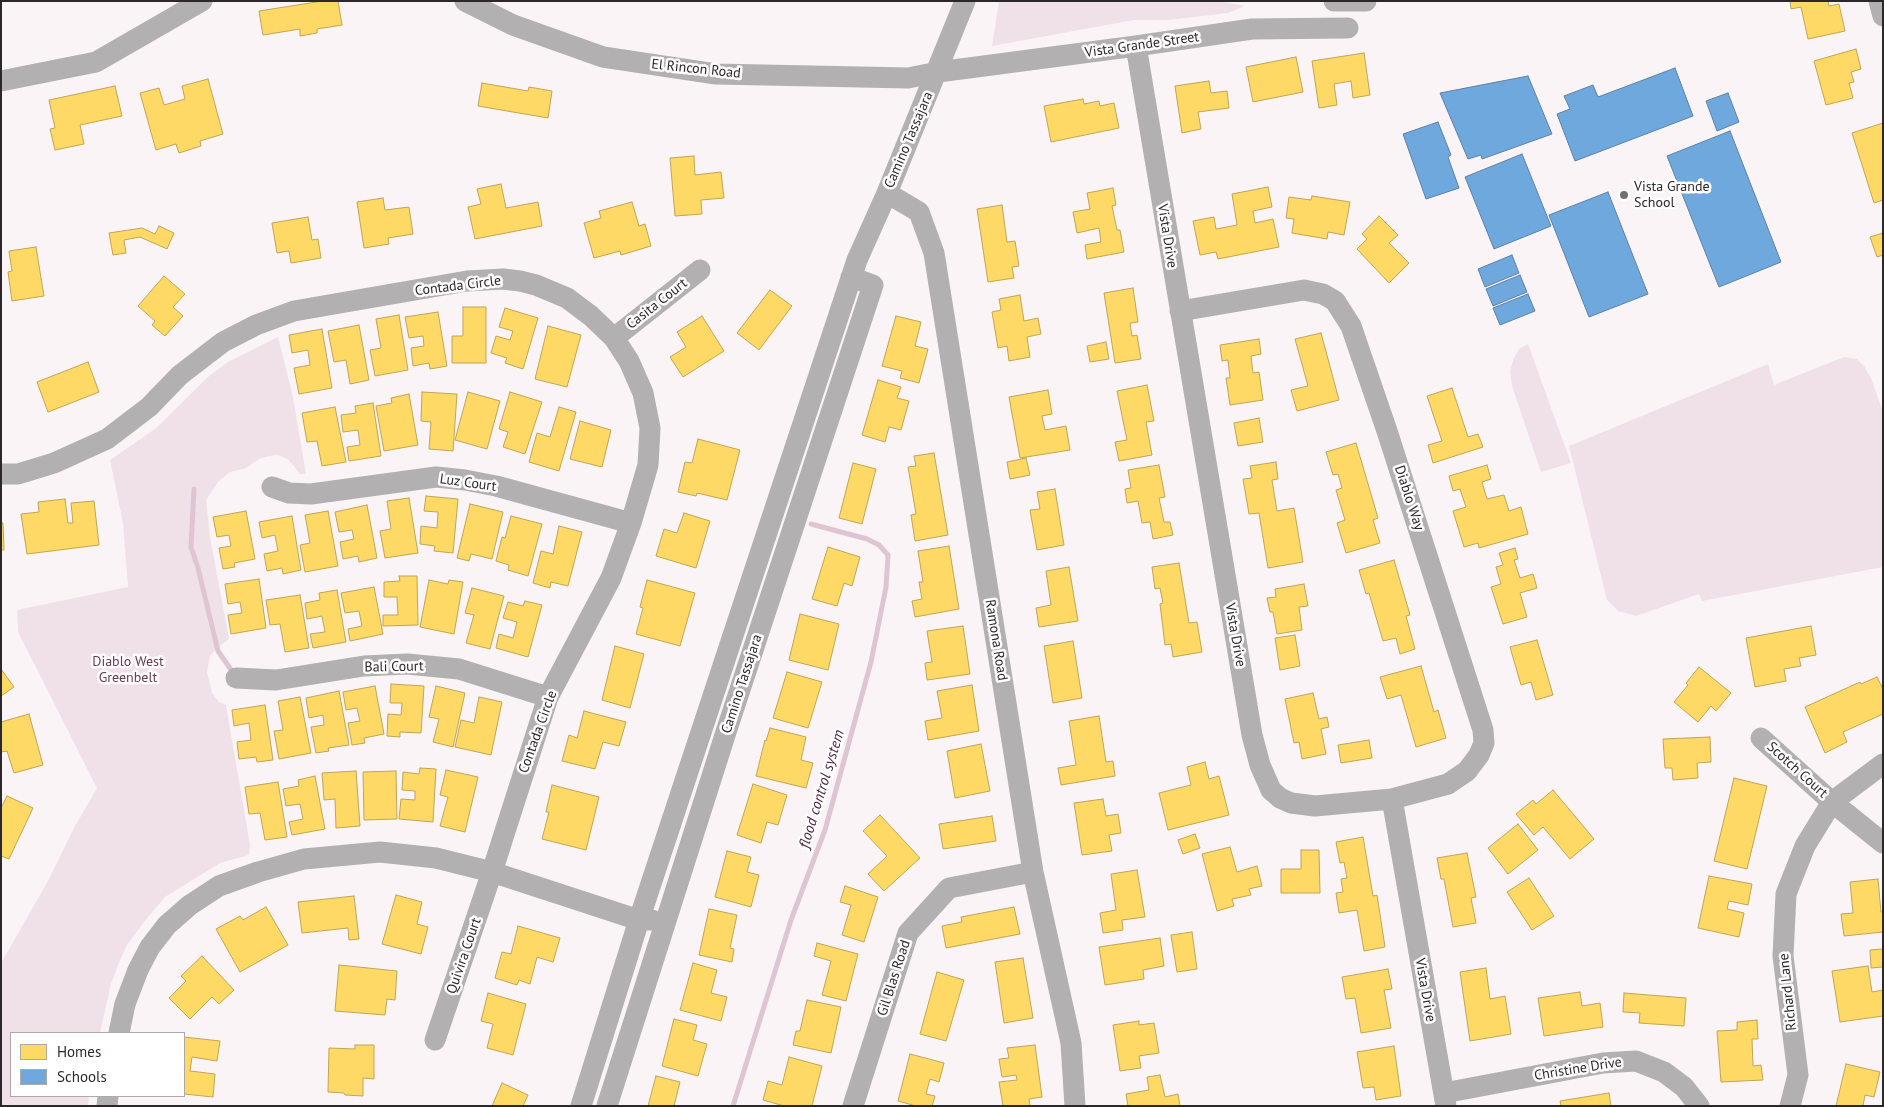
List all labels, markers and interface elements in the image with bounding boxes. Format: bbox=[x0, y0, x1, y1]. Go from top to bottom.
street label: Vista Grande Street bbox=[1084, 29, 1200, 61]
street label: El Rincon Road bbox=[651, 56, 741, 82]
street label: Camino Tassajara bbox=[881, 89, 937, 191]
place label: Vista Grande School bbox=[1634, 179, 1710, 212]
marker: Vista Grande School bbox=[1618, 189, 1630, 201]
street label: Vista Drive bbox=[1154, 203, 1180, 269]
street label: Contada Circle bbox=[414, 272, 502, 300]
street label: Casita Court bbox=[623, 275, 691, 333]
street label: Diablo Way bbox=[1391, 463, 1427, 533]
street label: Luz Court bbox=[439, 471, 497, 495]
street label: Ramona Road bbox=[981, 598, 1011, 682]
street label: Vista Drive bbox=[1221, 602, 1249, 668]
street label: Camino Tassajara bbox=[718, 632, 766, 736]
park label: Diablo West Greenbelt bbox=[92, 654, 164, 686]
street label: Bali Court bbox=[364, 658, 424, 676]
street label: Contada Circle bbox=[515, 688, 561, 776]
water label: flood control system bbox=[795, 728, 849, 850]
street label: Scotch Court bbox=[1763, 738, 1831, 802]
street label: Quivira Court bbox=[443, 916, 485, 996]
street label: Gil Blas Road bbox=[874, 938, 914, 1018]
street label: Richard Lane bbox=[1776, 952, 1800, 1032]
street label: Vista Drive bbox=[1411, 957, 1439, 1023]
legend bbox=[10, 1032, 185, 1097]
text: Homes bbox=[57, 1042, 101, 1061]
street label: Christine Drive bbox=[1533, 1054, 1623, 1084]
text: Schools bbox=[57, 1067, 107, 1086]

